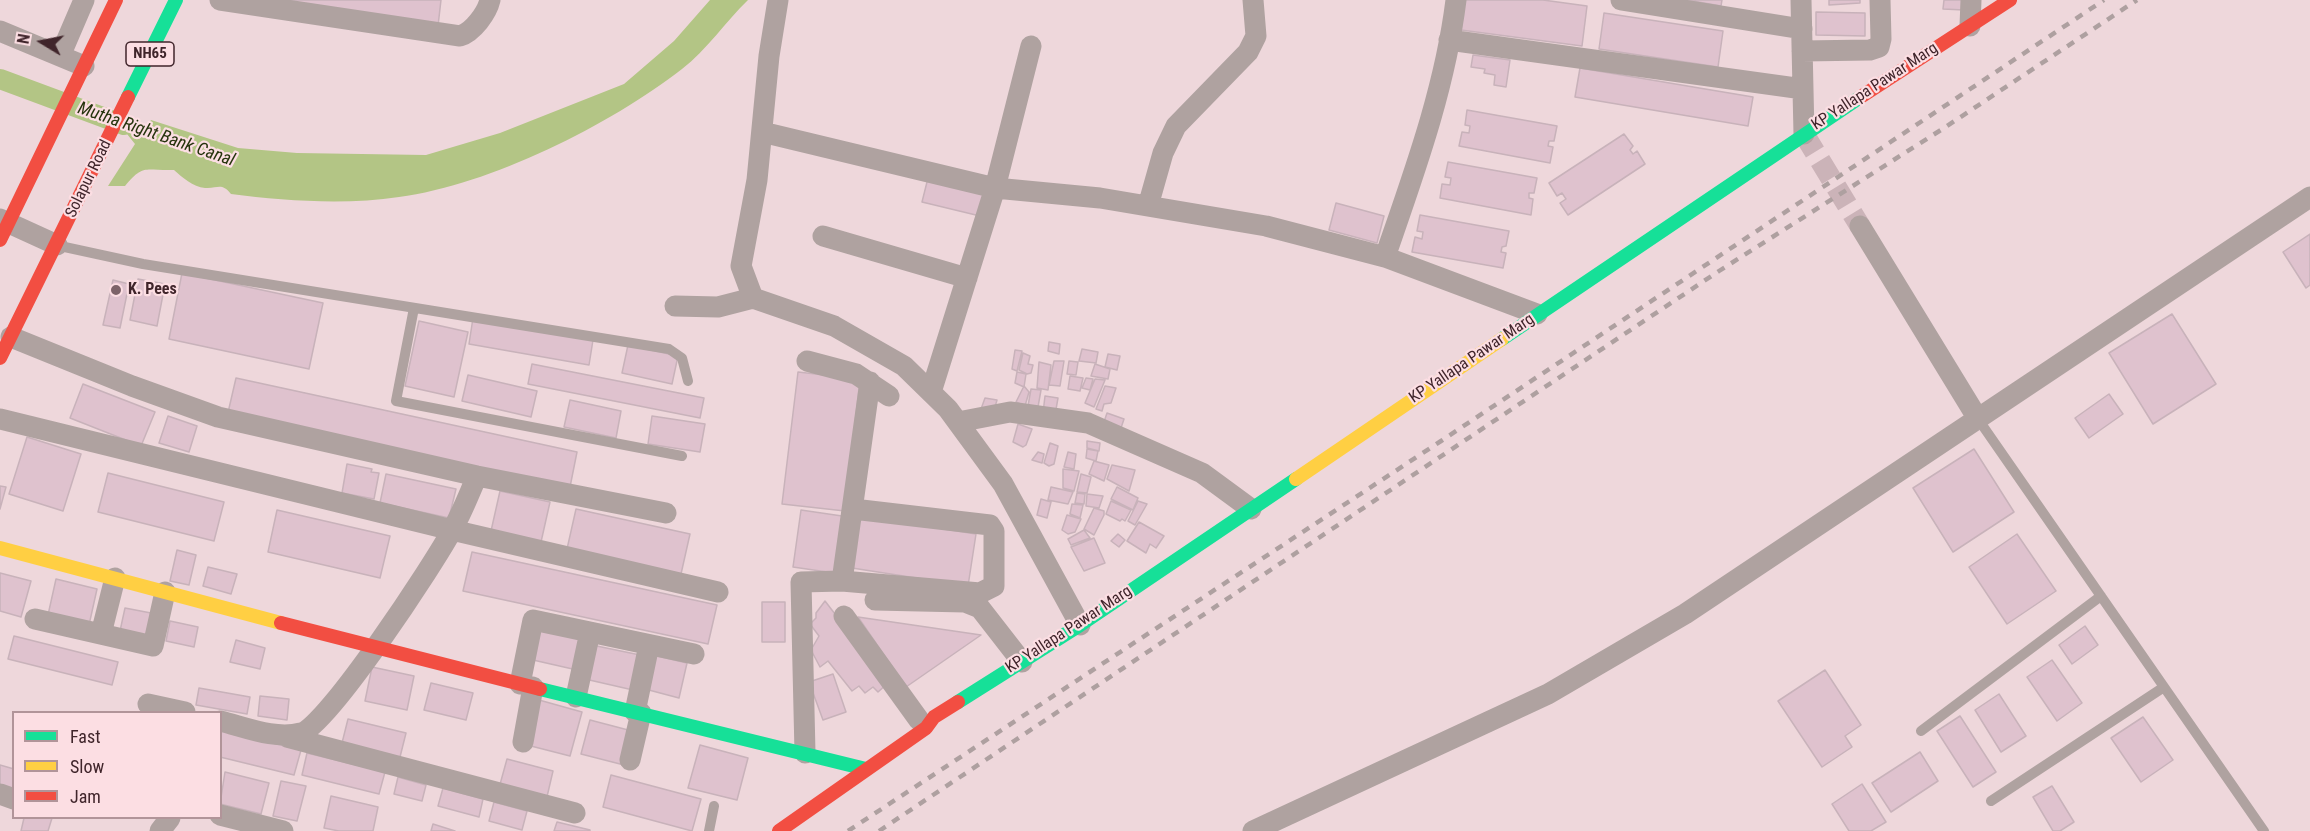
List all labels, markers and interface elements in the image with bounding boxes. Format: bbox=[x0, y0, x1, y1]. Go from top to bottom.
north arrow bbox=[12, 12, 72, 72]
text: N bbox=[14, 32, 34, 45]
street label: KP Yallapa Pawar Marg bbox=[1808, 39, 1942, 135]
road number: NH65 bbox=[126, 42, 174, 66]
water label: Mutha Right Bank Canal bbox=[75, 98, 237, 172]
street label: Solapur Road bbox=[62, 137, 116, 221]
place label: K. Pees bbox=[128, 280, 177, 300]
marker: K. Pees bbox=[109, 283, 123, 297]
street label: KP Yallapa Pawar Marg bbox=[1406, 310, 1538, 408]
street label: KP Yallapa Pawar Marg bbox=[1002, 582, 1136, 678]
legend bbox=[12, 711, 222, 819]
text: Fast bbox=[70, 726, 101, 747]
text: Slow bbox=[70, 756, 104, 777]
text: Jam bbox=[70, 786, 101, 807]

